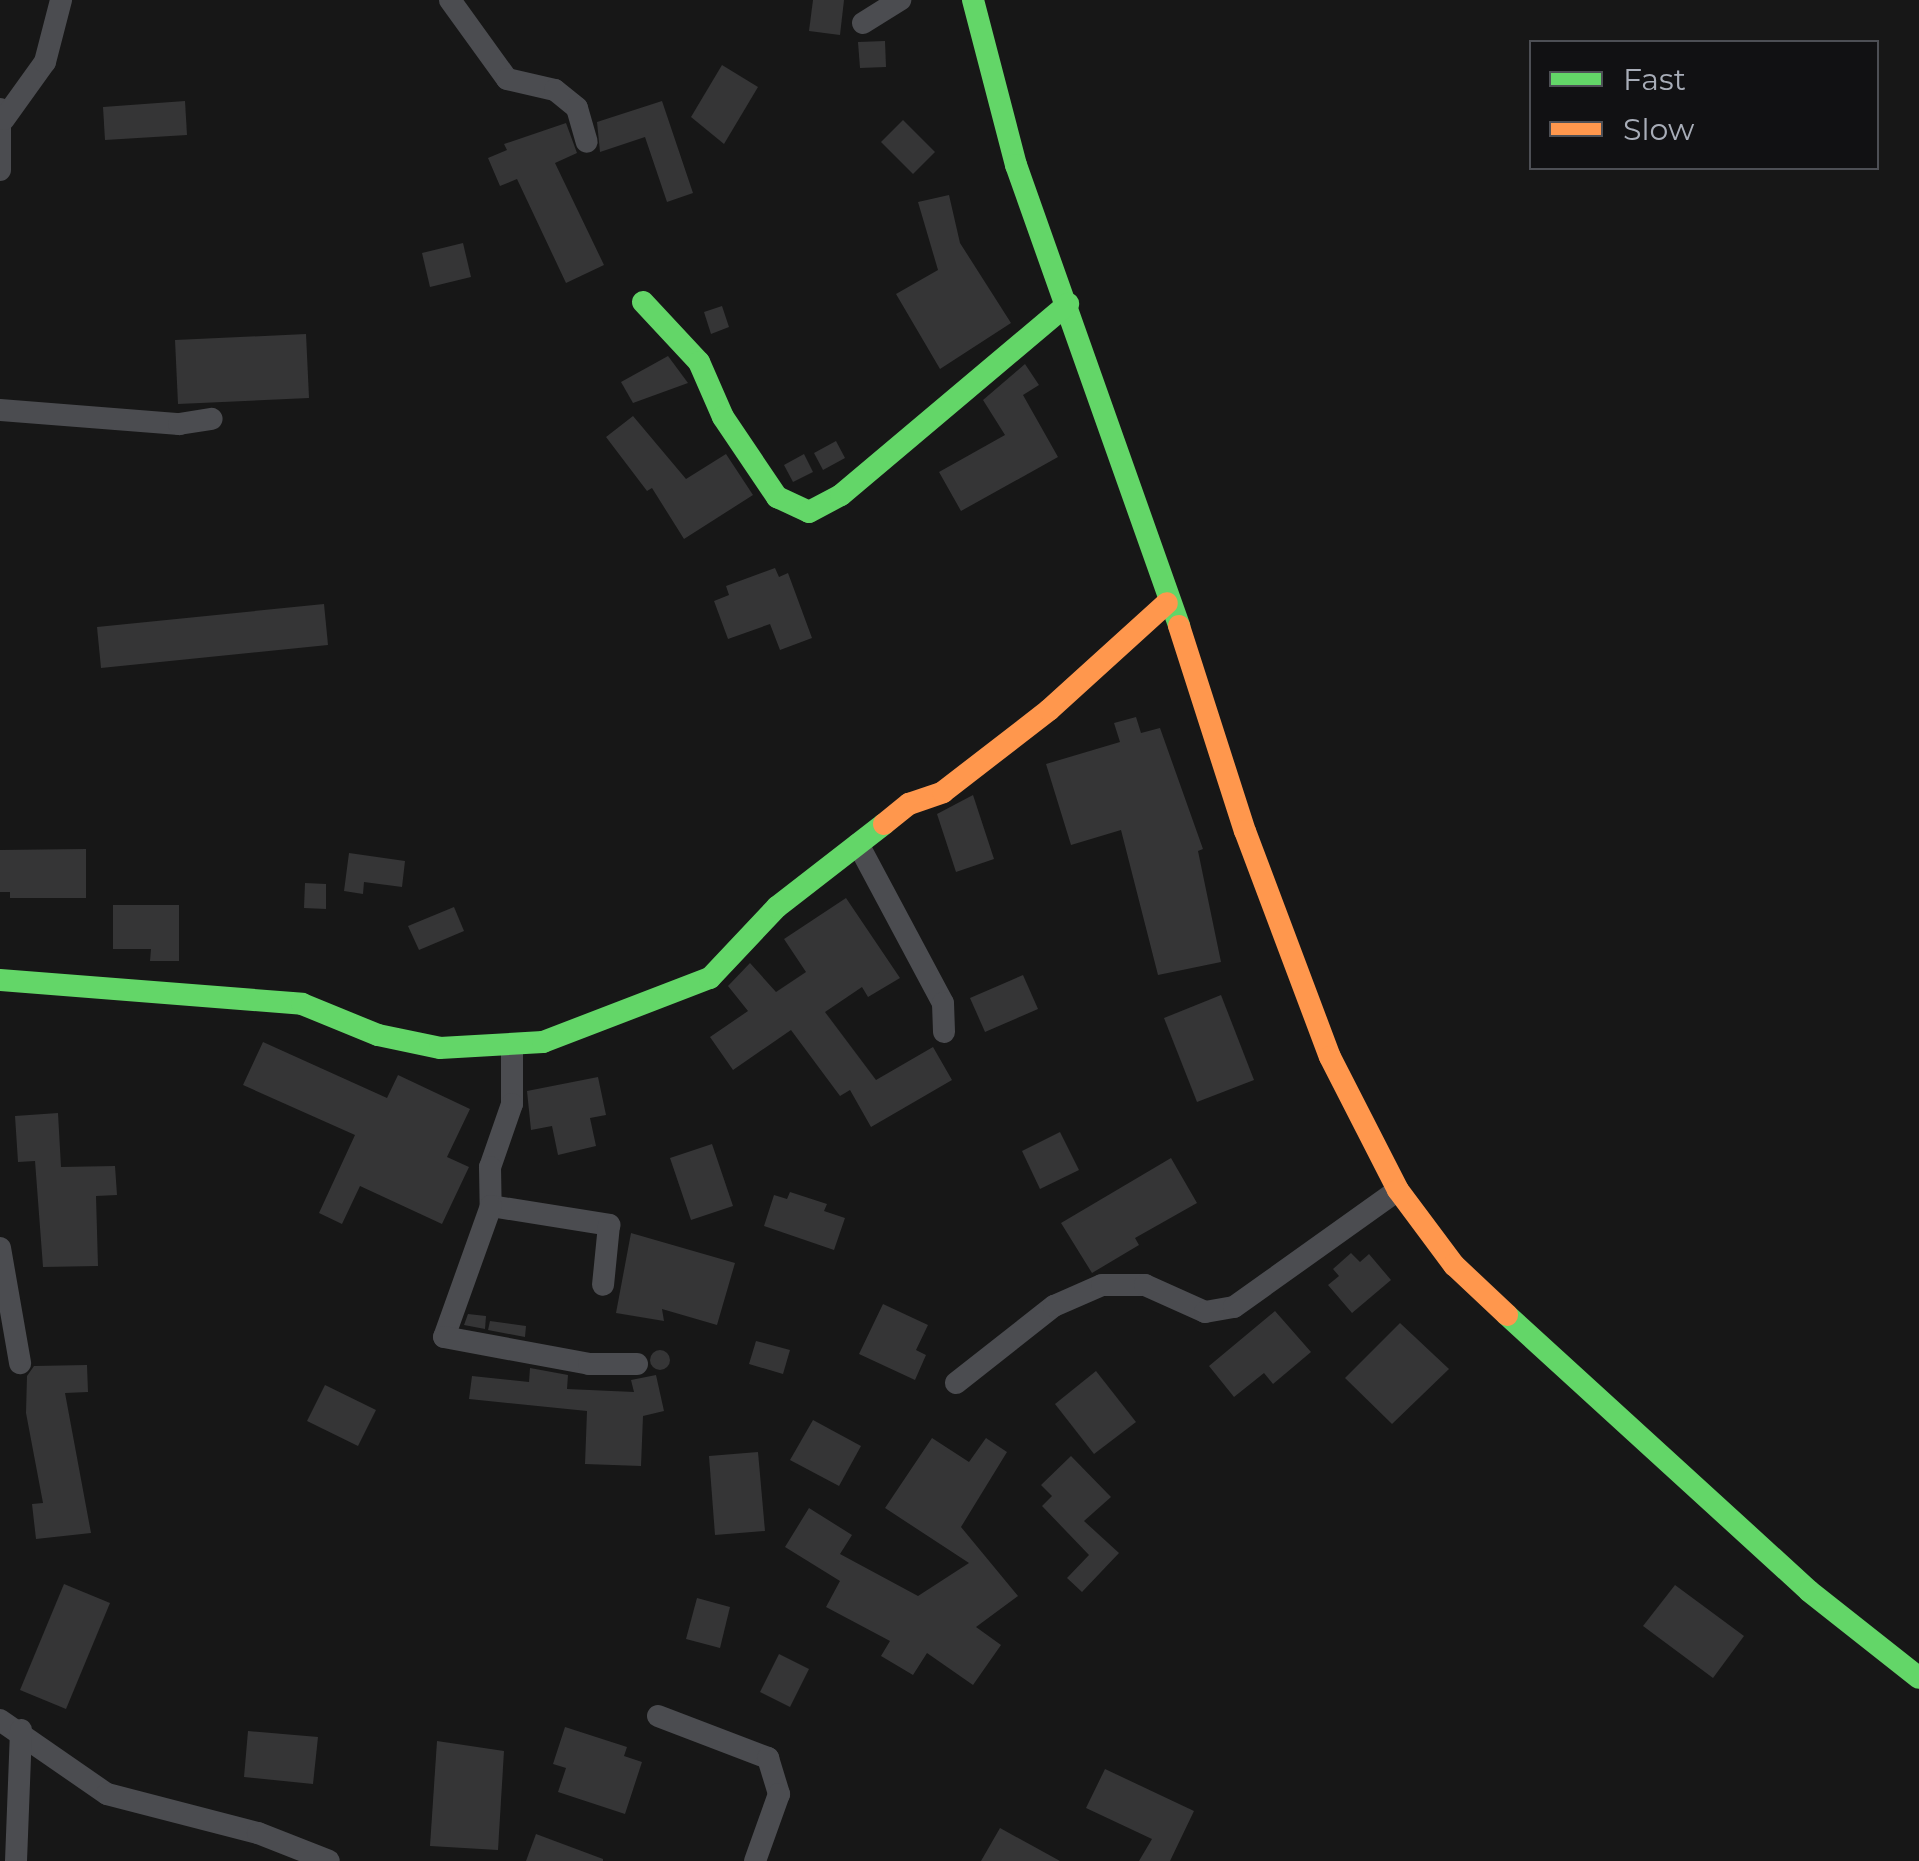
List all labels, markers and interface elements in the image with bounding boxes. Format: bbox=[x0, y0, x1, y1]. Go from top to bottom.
legend bbox=[1529, 40, 1879, 170]
text: Fast bbox=[1623, 61, 1686, 98]
text: Slow bbox=[1623, 111, 1694, 148]

